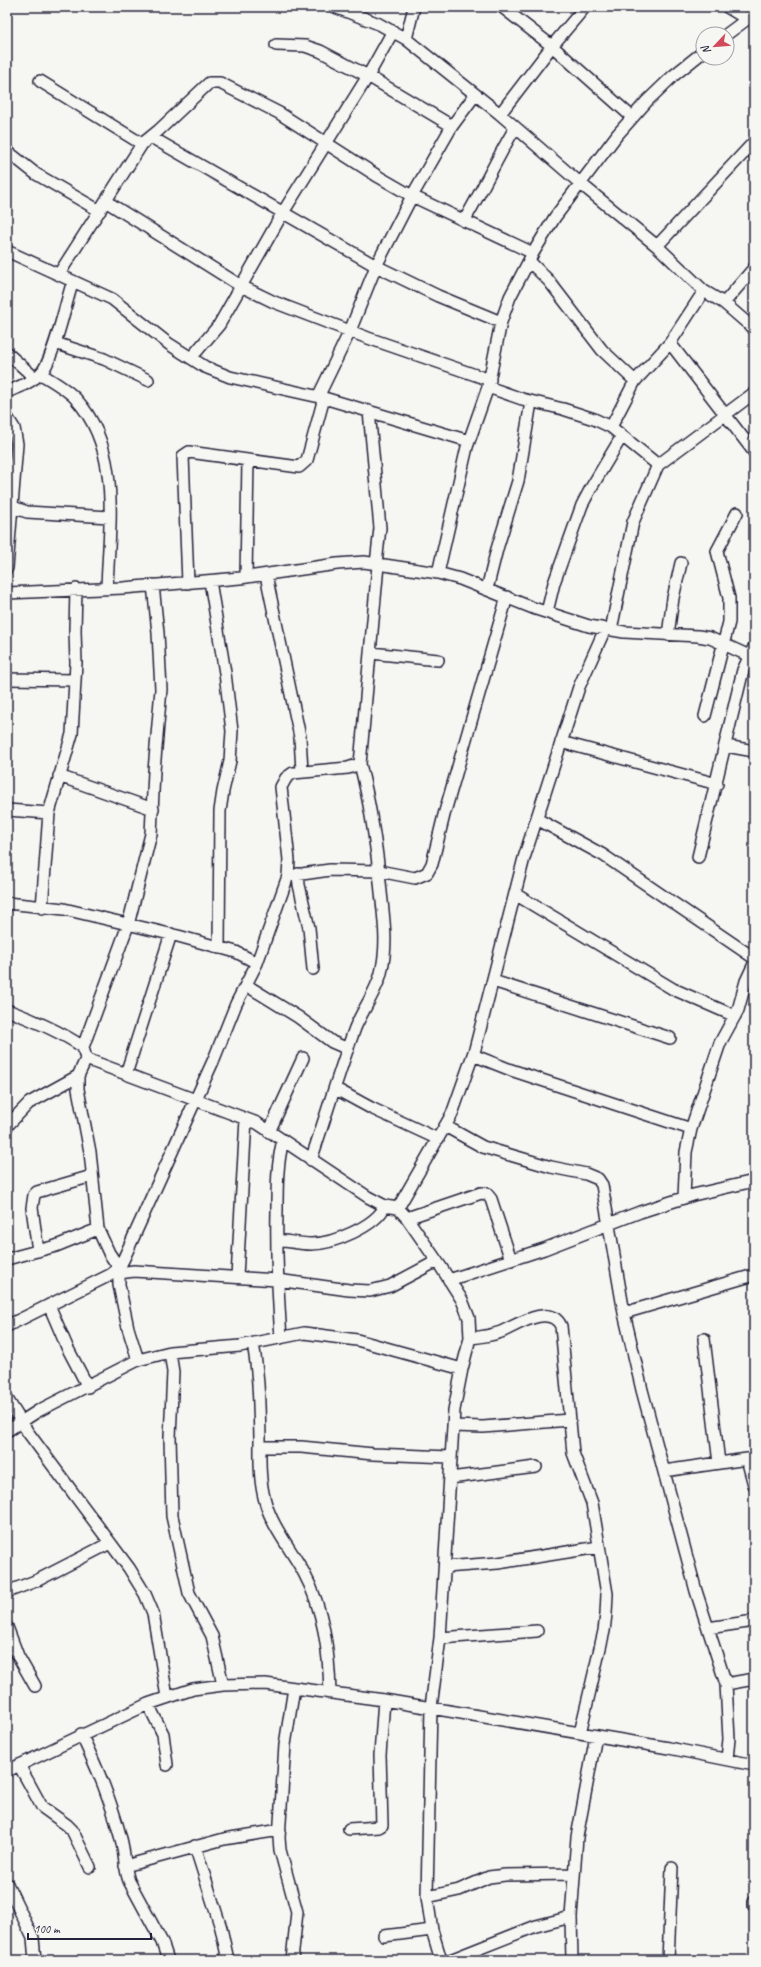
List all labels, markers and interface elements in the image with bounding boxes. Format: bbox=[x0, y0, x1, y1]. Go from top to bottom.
north arrow bbox=[695, 26, 735, 66]
text: N bbox=[697, 42, 714, 57]
scale bar bbox=[28, 1915, 151, 1941]
text: 100 m bbox=[34, 1921, 61, 1937]

